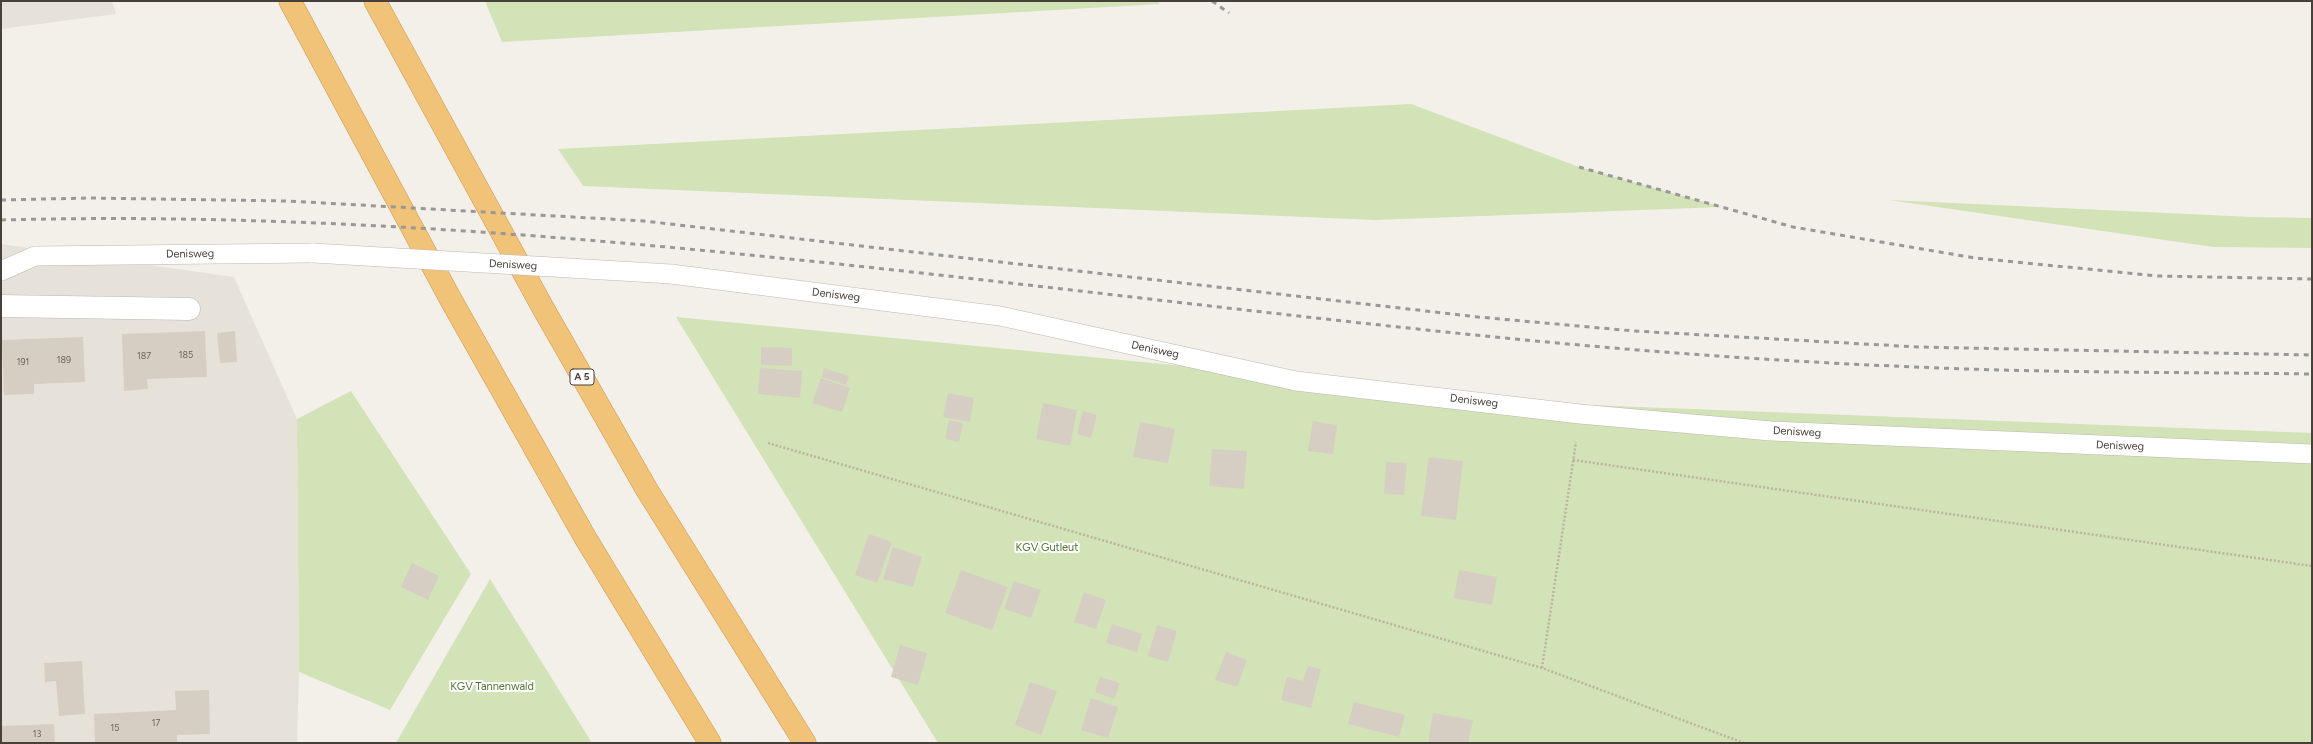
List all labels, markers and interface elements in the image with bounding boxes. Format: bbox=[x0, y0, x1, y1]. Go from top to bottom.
street label: Denisweg bbox=[166, 247, 214, 261]
street label: Denisweg bbox=[489, 257, 537, 273]
street label: Denisweg bbox=[811, 286, 861, 304]
street label: Denisweg bbox=[1130, 339, 1180, 361]
house number: 185 bbox=[179, 350, 193, 360]
house number: 187 bbox=[137, 351, 151, 361]
house number: 189 bbox=[57, 355, 71, 365]
house number: 191 bbox=[17, 357, 29, 367]
road number: A 5 bbox=[570, 369, 594, 385]
street label: Denisweg bbox=[1449, 392, 1499, 410]
street label: Denisweg bbox=[1773, 424, 1821, 440]
street label: Denisweg bbox=[2096, 439, 2144, 453]
park label: KGV Gutleut bbox=[1016, 541, 1078, 555]
park label: KGV Tannenwald bbox=[450, 680, 534, 694]
house number: 17 bbox=[152, 718, 160, 728]
house number: 15 bbox=[111, 723, 119, 733]
house number: 13 bbox=[33, 729, 41, 739]

